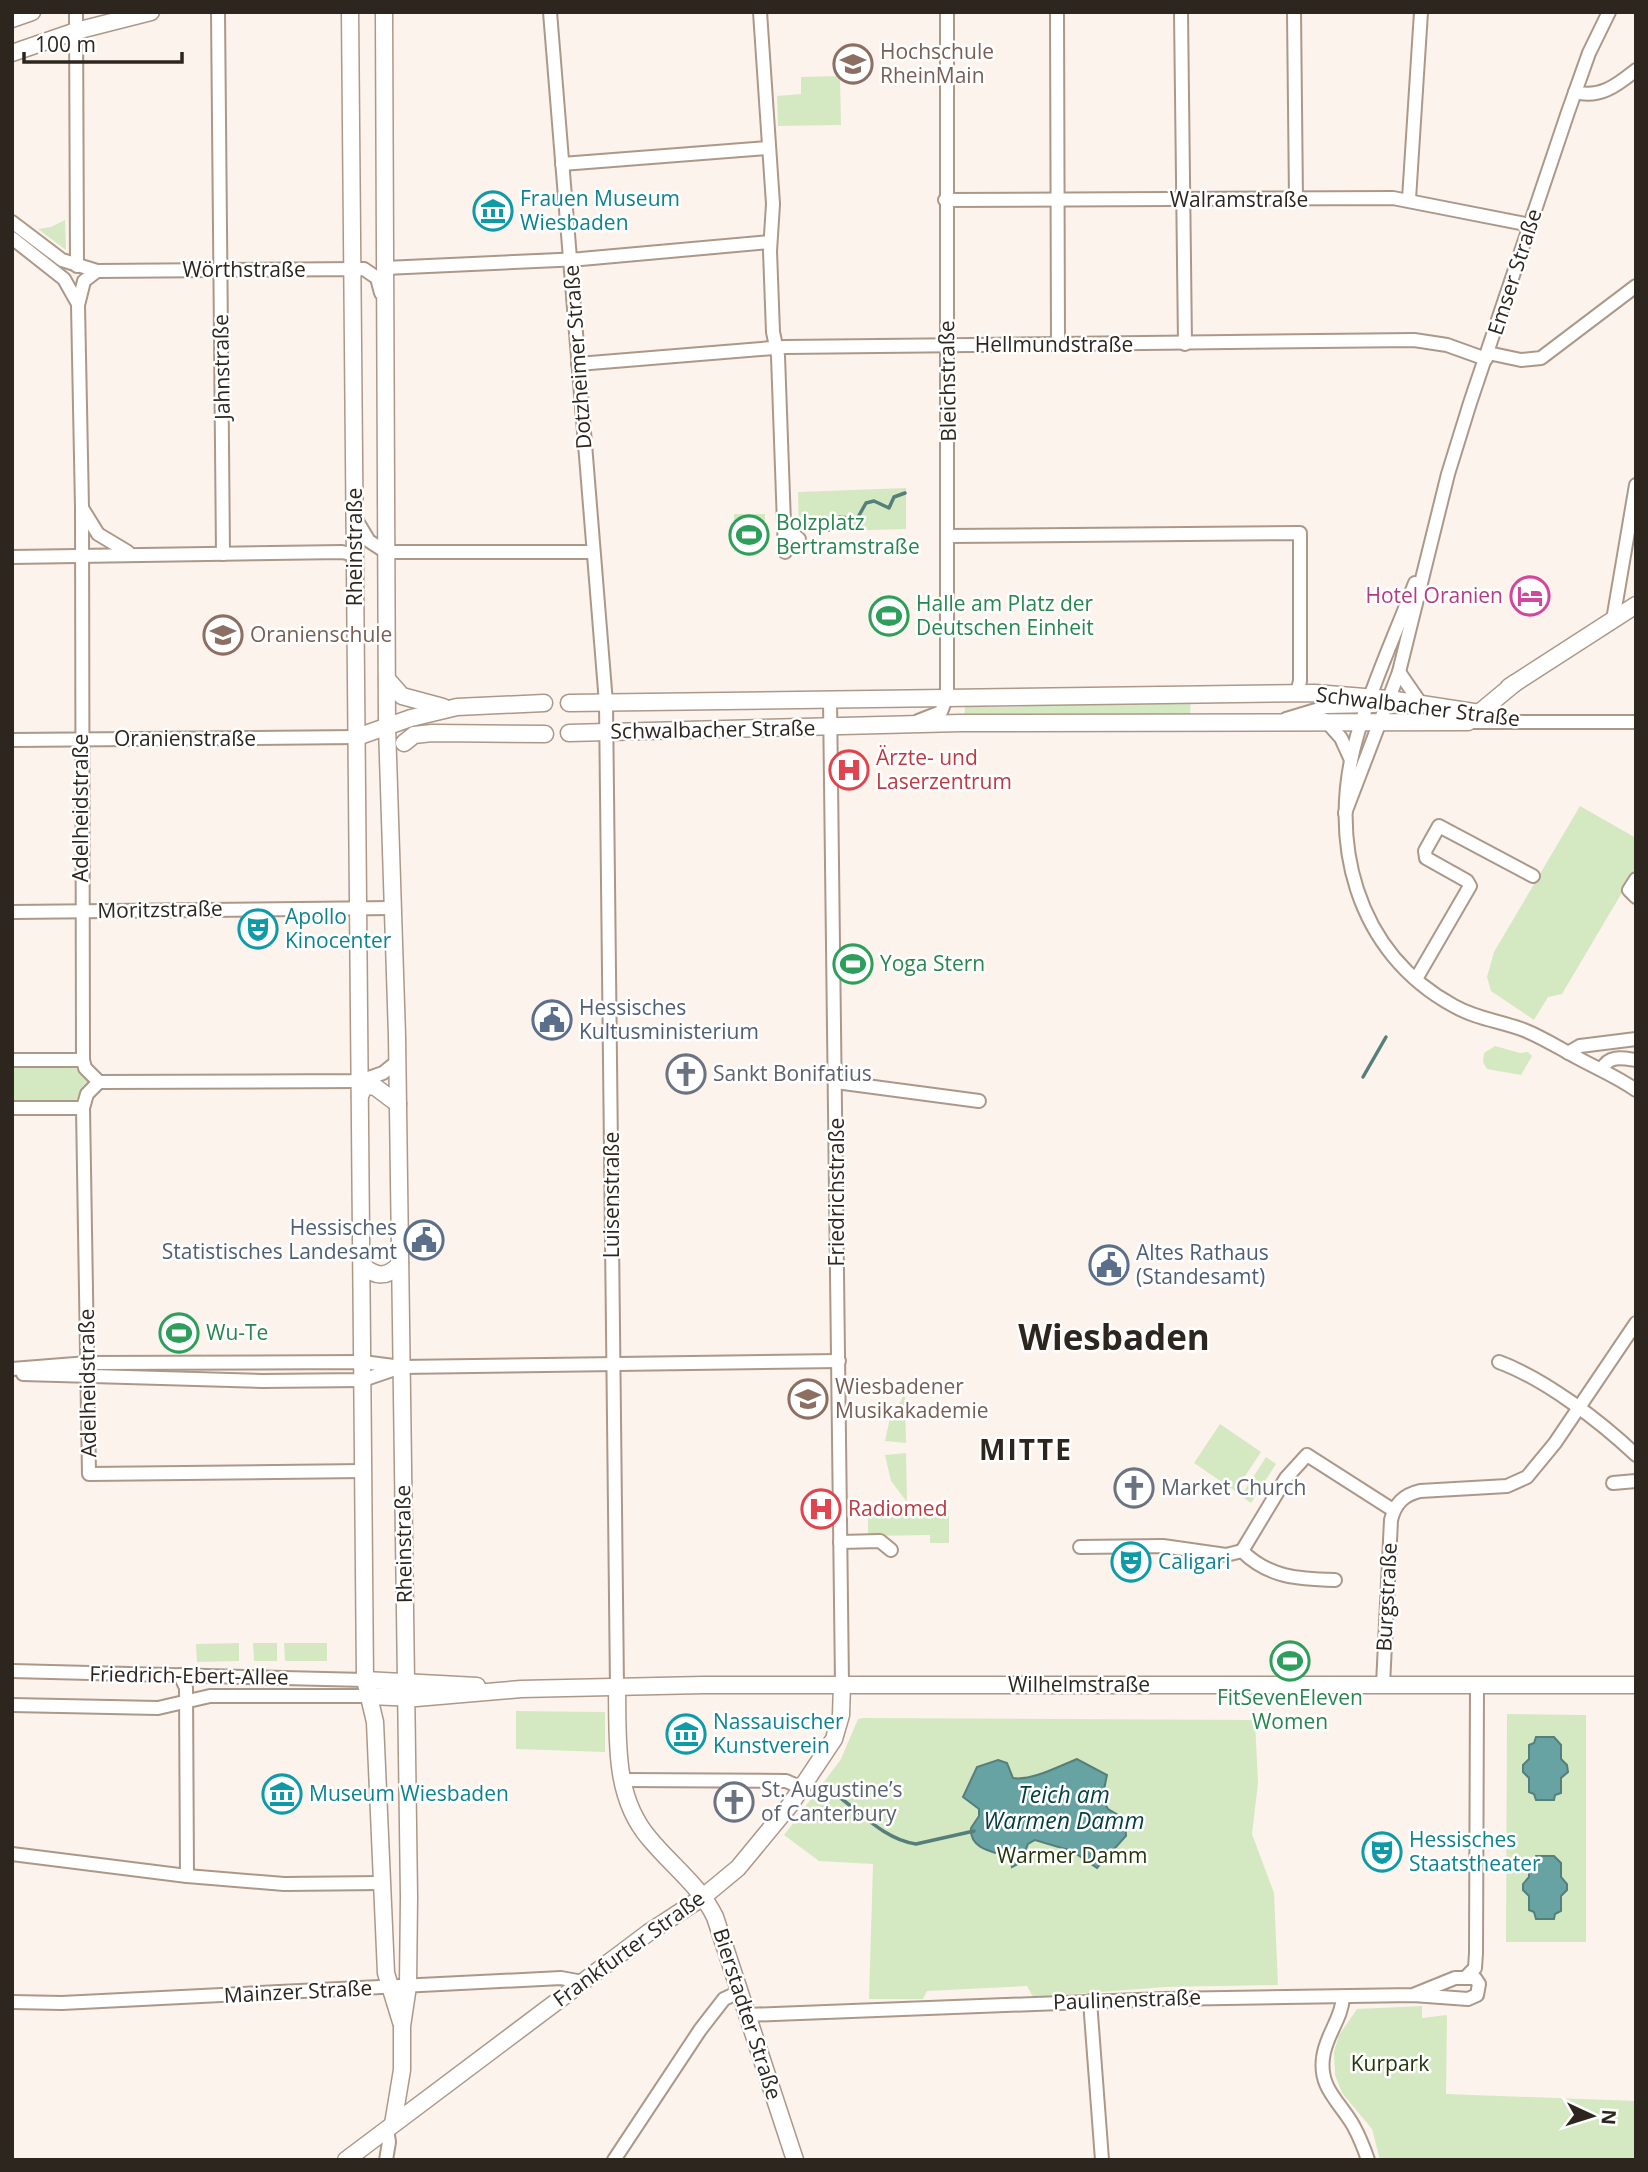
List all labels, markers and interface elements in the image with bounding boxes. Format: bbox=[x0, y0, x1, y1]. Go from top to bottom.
scale bar bbox=[24, 21, 182, 65]
text: 100 m bbox=[35, 30, 96, 58]
place label: Hochschule RheinMain bbox=[880, 37, 994, 89]
school or university icon: Hochschule RheinMain bbox=[832, 43, 874, 85]
place label: Frauen Museum Wiesbaden bbox=[520, 184, 680, 236]
street label: Walramstraße bbox=[1170, 185, 1308, 213]
museum icon: Frauen Museum Wiesbaden bbox=[472, 190, 514, 232]
street label: Emser Straße bbox=[1480, 205, 1548, 338]
street label: Wörthstraße bbox=[182, 255, 306, 283]
street label: Dotzheimer Straße bbox=[557, 264, 597, 450]
street label: Jahnstraße bbox=[206, 314, 236, 422]
street label: Bleichstraße bbox=[932, 320, 962, 442]
street label: Hellmundstraße bbox=[975, 330, 1133, 358]
street label: Rheinstraße bbox=[340, 488, 368, 606]
place label: Bolzplatz Bertramstraße bbox=[776, 508, 920, 560]
sports icon: Bolzplatz Bertramstraße bbox=[728, 514, 770, 556]
hotel icon: Hotel Oranien bbox=[1509, 575, 1551, 617]
place label: Hotel Oranien bbox=[1365, 581, 1503, 609]
place label: Halle am Platz der Deutschen Einheit bbox=[916, 589, 1094, 641]
sports icon: Halle am Platz der Deutschen Einheit bbox=[868, 595, 910, 637]
school or university icon: Oranienschule bbox=[202, 614, 244, 656]
place label: Oranienschule bbox=[250, 620, 392, 648]
street label: Schwalbacher Straße bbox=[1315, 680, 1522, 732]
street label: Schwalbacher Straße bbox=[610, 713, 816, 745]
street label: Oranienstraße bbox=[114, 724, 256, 752]
street label: Adelheidstraße bbox=[66, 734, 94, 882]
place label: Ärzte- und Laserzentrum bbox=[876, 743, 1012, 795]
hospital icon: Ärzte- und Laserzentrum bbox=[828, 749, 870, 791]
street label: Moritzstraße bbox=[97, 894, 223, 924]
place label: Apollo Kinocenter bbox=[285, 902, 392, 954]
theatre icon: Apollo Kinocenter bbox=[237, 908, 279, 950]
sports icon: Yoga Stern bbox=[832, 943, 874, 985]
place label: Yoga Stern bbox=[880, 949, 985, 977]
place label: Hessisches Kultusministerium bbox=[579, 993, 759, 1045]
public building icon: Hessisches Kultusministerium bbox=[531, 999, 573, 1041]
church icon: Sankt Bonifatius bbox=[665, 1053, 707, 1095]
place label: Sankt Bonifatius bbox=[713, 1059, 872, 1087]
street label: Friedrichstraße bbox=[822, 1118, 850, 1266]
street label: Luisenstraße bbox=[597, 1132, 625, 1258]
place label: Hessisches Statistisches Landesamt bbox=[162, 1213, 397, 1265]
public building icon: Hessisches Statistisches Landesamt bbox=[403, 1219, 445, 1261]
place label: Altes Rathaus (Standesamt) bbox=[1136, 1238, 1269, 1290]
public building icon: Altes Rathaus (Standesamt) bbox=[1088, 1244, 1130, 1286]
street label: Adelheidstraße bbox=[72, 1308, 102, 1458]
sports icon: Wu-Te bbox=[158, 1312, 200, 1354]
district label: Wiesbaden bbox=[1018, 1313, 1210, 1360]
place label: Wu-Te bbox=[206, 1318, 268, 1346]
place label: Wiesbadener Musikakademie bbox=[835, 1372, 989, 1424]
school or university icon: Wiesbadener Musikakademie bbox=[787, 1378, 829, 1420]
district label: MITTE bbox=[979, 1430, 1073, 1468]
church icon: Market Church bbox=[1113, 1467, 1155, 1509]
place label: Market Church bbox=[1161, 1473, 1306, 1501]
street label: Rheinstraße bbox=[388, 1485, 418, 1603]
hospital icon: Radiomed bbox=[800, 1488, 842, 1530]
place label: Radiomed bbox=[848, 1494, 948, 1522]
theatre icon: Caligari bbox=[1110, 1541, 1152, 1583]
street label: Burgstraße bbox=[1369, 1542, 1403, 1652]
place label: Caligari bbox=[1158, 1547, 1230, 1575]
sports icon: FitSevenEleven Women bbox=[1269, 1640, 1311, 1682]
street label: Friedrich-Ebert-Allee bbox=[89, 1659, 289, 1691]
street label: Wilhelmstraße bbox=[1008, 1670, 1150, 1698]
place label: FitSevenEleven Women bbox=[1217, 1683, 1363, 1735]
place label: Nassauischer Kunstverein bbox=[713, 1707, 844, 1759]
museum icon: Nassauischer Kunstverein bbox=[665, 1713, 707, 1755]
museum icon: Museum Wiesbaden bbox=[261, 1773, 303, 1815]
place label: St. Augustine’s of Canterbury bbox=[761, 1775, 902, 1827]
water label: Teich am Warmen Damm bbox=[984, 1778, 1144, 1836]
place label: Museum Wiesbaden bbox=[309, 1779, 509, 1807]
church icon: St. Augustine’s of Canterbury bbox=[713, 1781, 755, 1823]
place label: Hessisches Staatstheater bbox=[1409, 1825, 1541, 1877]
theatre icon: Hessisches Staatstheater bbox=[1361, 1831, 1403, 1873]
park label: Warmer Damm bbox=[997, 1841, 1147, 1869]
street label: Frankfurter Straße bbox=[547, 1884, 710, 2013]
street label: Bierstadter Straße bbox=[707, 1924, 789, 2103]
street label: Mainzer Straße bbox=[223, 1973, 373, 2009]
street label: Paulinenstraße bbox=[1053, 1982, 1201, 2016]
park label: Kurpark bbox=[1351, 2049, 1429, 2077]
north arrow bbox=[1557, 2081, 1627, 2151]
text: N bbox=[1595, 2109, 1622, 2126]

